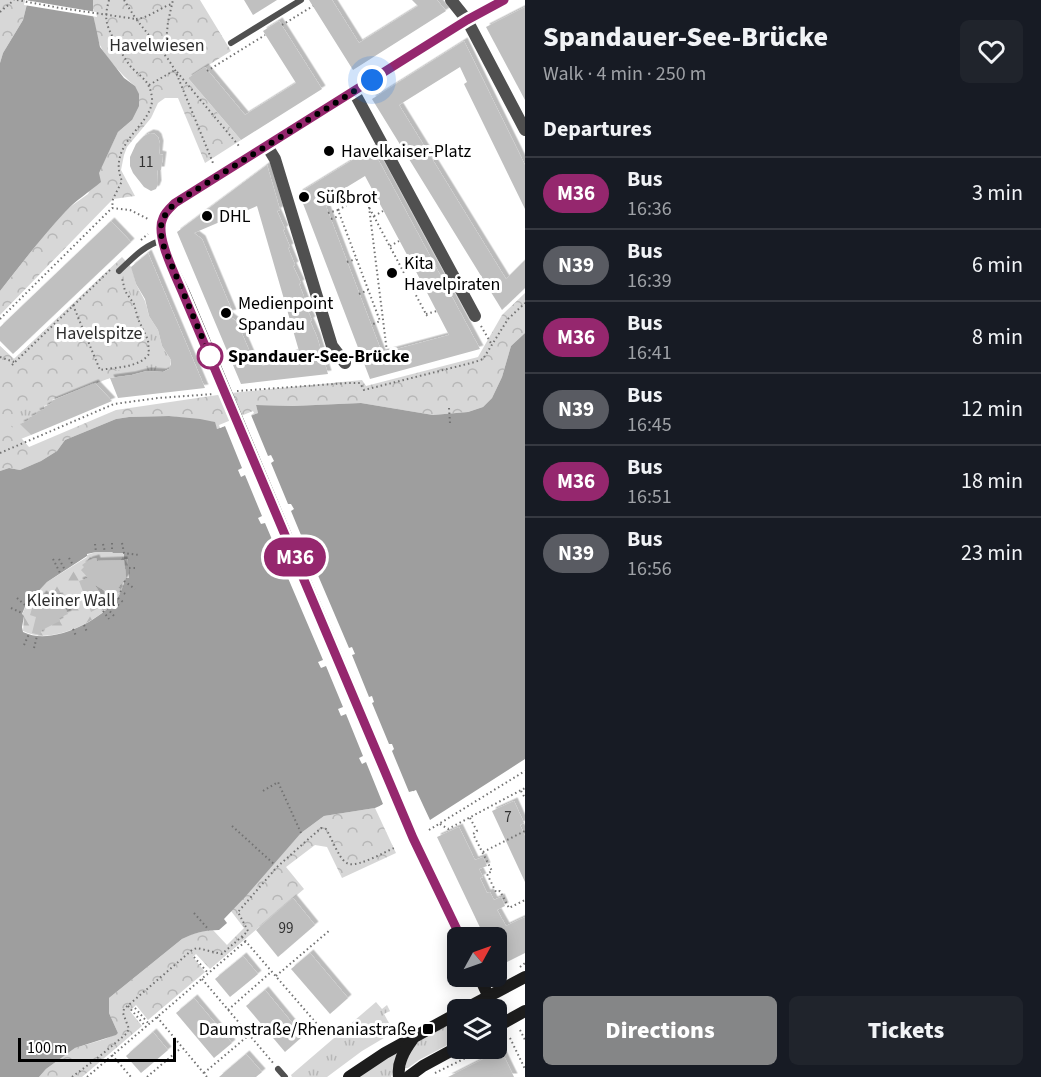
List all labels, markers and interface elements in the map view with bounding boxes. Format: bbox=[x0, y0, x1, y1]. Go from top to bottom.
text: Spandauer-See-Brücke bbox=[543, 17, 828, 57]
button: heart bbox=[960, 20, 1023, 83]
park label: Havelwiesen bbox=[109, 33, 205, 58]
text: Walk · 4 min · 250 m bbox=[543, 60, 706, 88]
your location bbox=[357, 65, 387, 95]
text: Departures bbox=[543, 113, 652, 145]
place label: Havelkaiser-Platz bbox=[341, 139, 471, 164]
marker: Havelkaiser-Platz bbox=[322, 144, 336, 158]
house number: 11 bbox=[139, 152, 153, 173]
text: Bus bbox=[627, 163, 663, 195]
text: 3 min bbox=[972, 177, 1023, 209]
text: M36 bbox=[557, 178, 595, 208]
place label: Süßbrot bbox=[316, 185, 377, 210]
marker: Süßbrot bbox=[297, 190, 311, 204]
text: 16:36 bbox=[627, 195, 672, 223]
place label: DHL bbox=[219, 204, 251, 229]
marker: DHL bbox=[200, 209, 214, 223]
text: Bus bbox=[627, 235, 663, 267]
text: 6 min bbox=[972, 249, 1023, 281]
text: N39 bbox=[558, 250, 594, 280]
place label: Kita Havelpiraten bbox=[404, 251, 500, 297]
marker: Kita Havelpiraten bbox=[385, 266, 399, 280]
text: 16:39 bbox=[627, 267, 672, 295]
place label: Medienpoint Spandau bbox=[238, 291, 333, 337]
marker: Medienpoint Spandau bbox=[219, 306, 233, 320]
text: Bus bbox=[627, 307, 663, 339]
park label: Havelspitze bbox=[55, 321, 143, 346]
text: 8 min bbox=[972, 321, 1023, 353]
text: M36 bbox=[557, 322, 595, 352]
text: 16:41 bbox=[627, 339, 672, 367]
marker: Spandauer-See-Brücke bbox=[197, 343, 223, 369]
place label: Spandauer-See-Brücke bbox=[228, 344, 410, 369]
text: Bus bbox=[627, 379, 663, 411]
text: 12 min bbox=[961, 393, 1023, 425]
text: N39 bbox=[558, 394, 594, 424]
text: 16:45 bbox=[627, 411, 672, 439]
text: Bus bbox=[627, 451, 663, 483]
text: 18 min bbox=[961, 465, 1023, 497]
text: M36 bbox=[557, 466, 595, 496]
text: 16:51 bbox=[627, 483, 672, 511]
text: Bus bbox=[627, 523, 663, 555]
text: 23 min bbox=[961, 537, 1023, 569]
line badge: M36 bbox=[260, 538, 330, 576]
text: N39 bbox=[558, 538, 594, 568]
text: M36 bbox=[276, 542, 314, 572]
text: 16:56 bbox=[627, 555, 672, 583]
park label: Kleiner Wall bbox=[26, 588, 116, 613]
house number: 7 bbox=[504, 807, 512, 828]
house number: 99 bbox=[279, 918, 293, 939]
north arrow bbox=[447, 927, 507, 987]
map controls bbox=[447, 927, 507, 1059]
button: Directions bbox=[543, 996, 777, 1065]
button: Tickets bbox=[789, 996, 1023, 1065]
button: layers bbox=[447, 999, 507, 1059]
place label: Daumstraße/Rhenaniastraße bbox=[199, 1017, 416, 1042]
marker: Daumstraße/Rhenaniastraße bbox=[421, 1022, 435, 1036]
scale bar bbox=[18, 1035, 176, 1062]
text: 100 m bbox=[27, 1037, 67, 1059]

